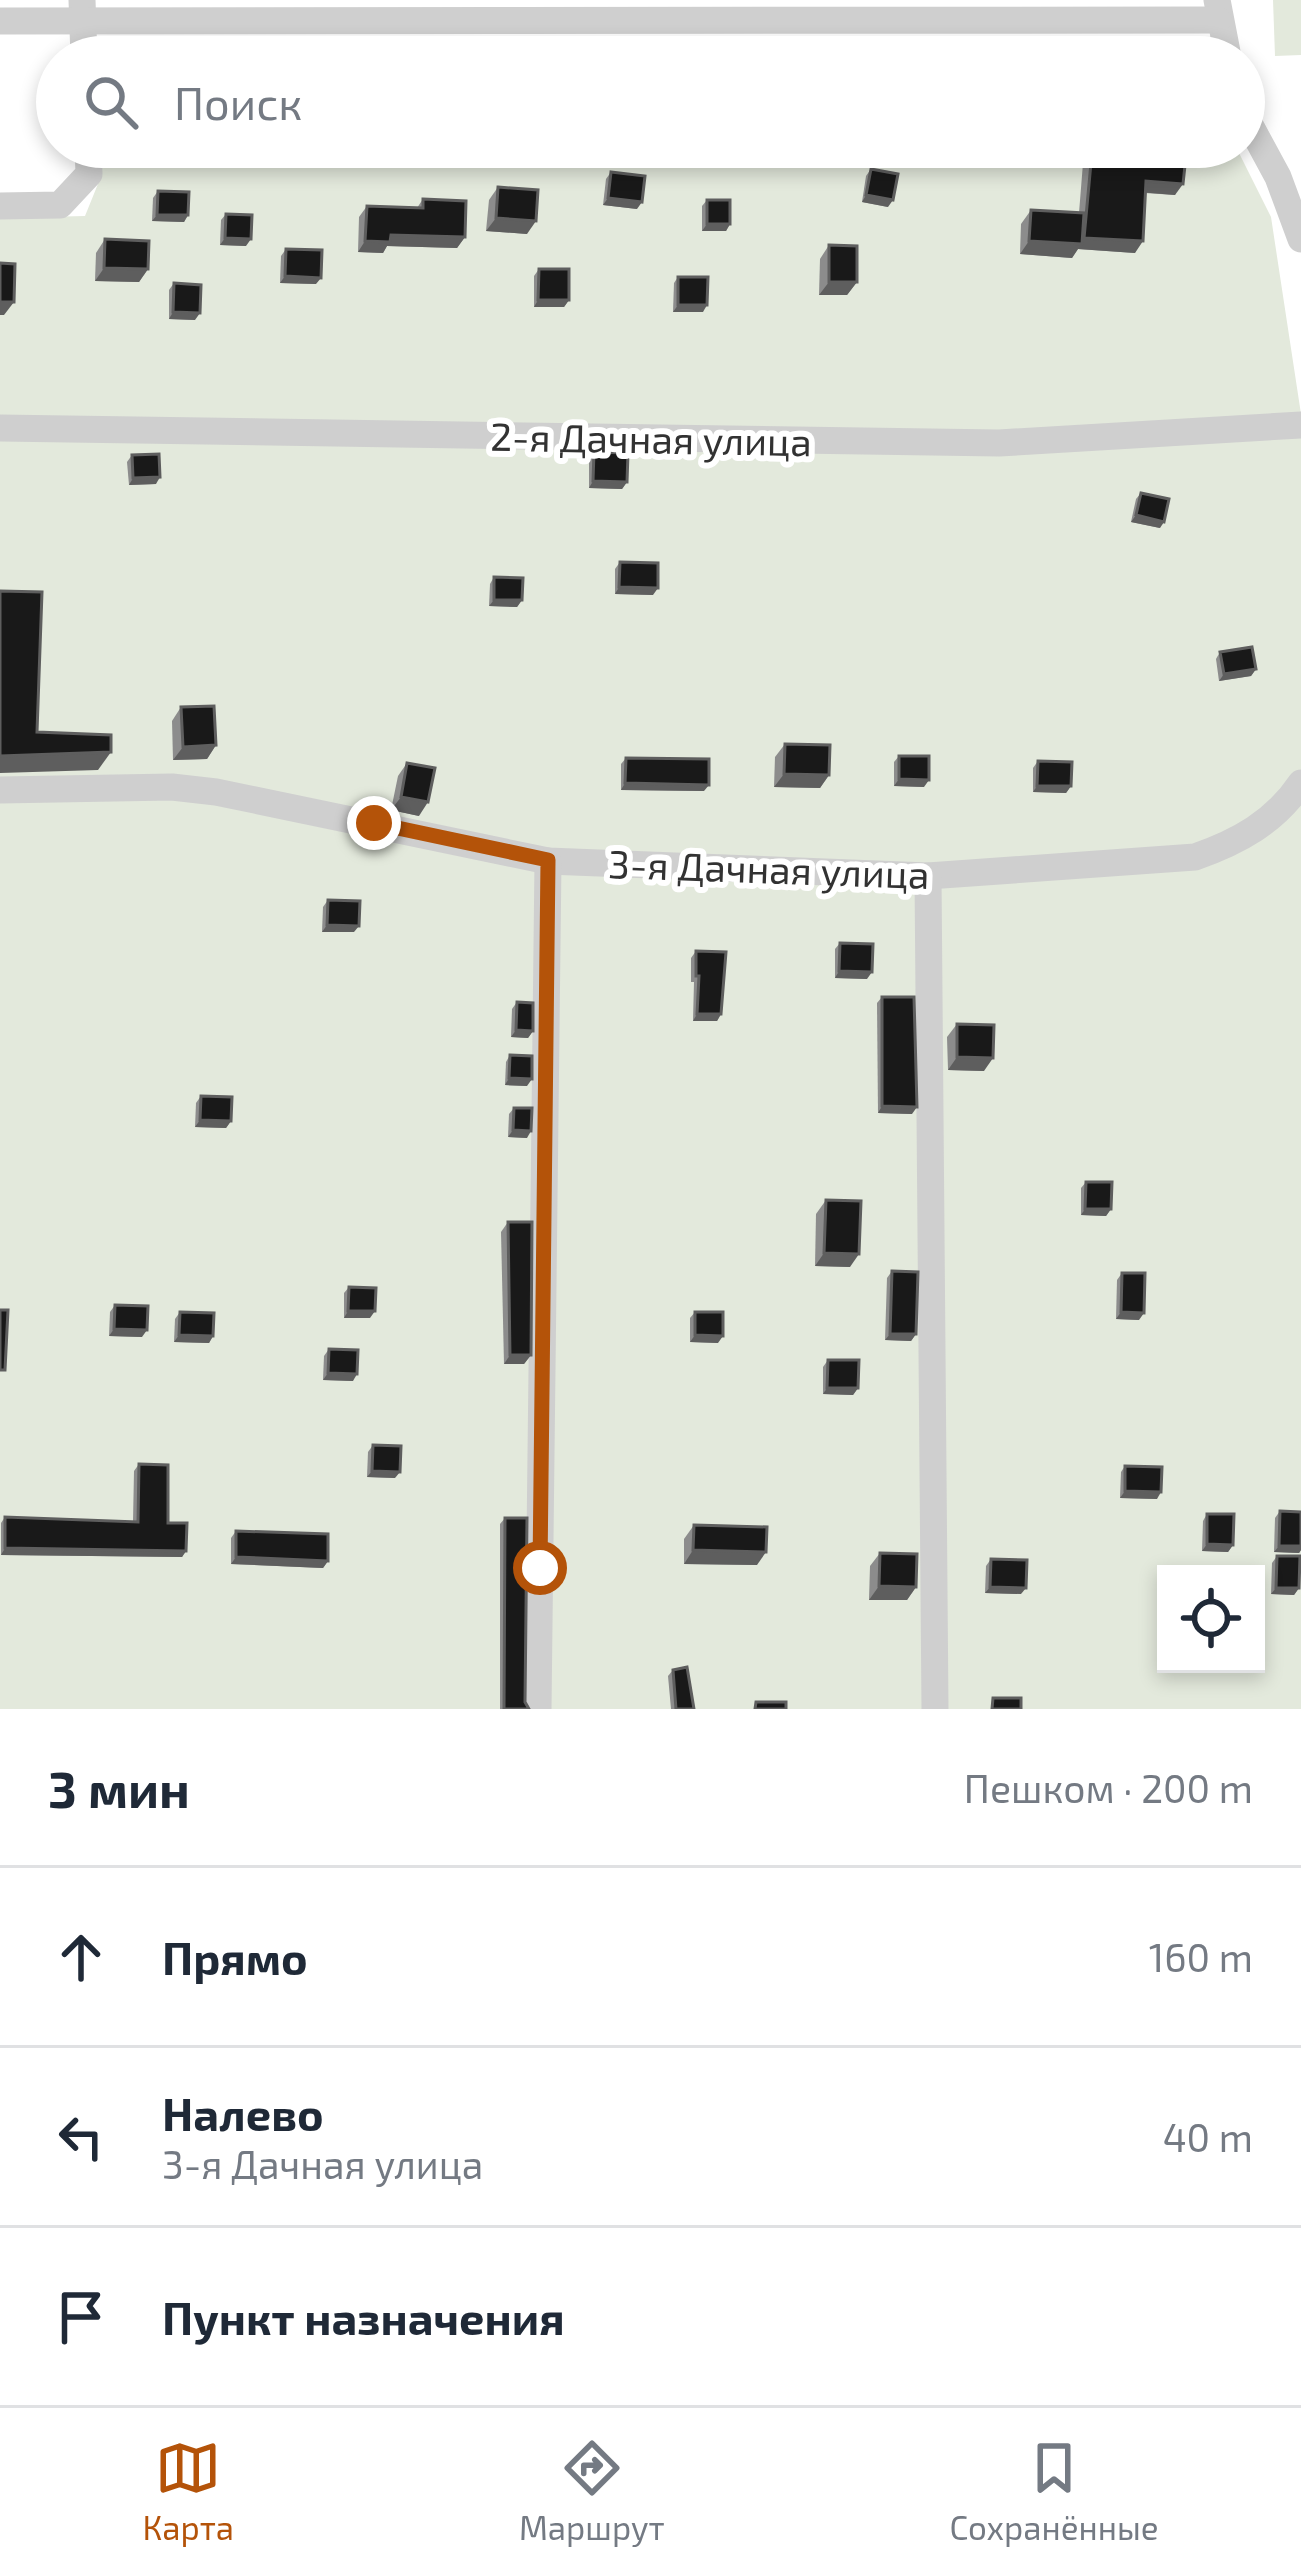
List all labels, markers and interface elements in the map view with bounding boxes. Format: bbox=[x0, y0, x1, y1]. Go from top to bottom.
search box bbox=[36, 36, 1265, 168]
icon: search bbox=[78, 69, 144, 135]
text: Поиск bbox=[174, 75, 302, 129]
street label: 2-я Дачная улица bbox=[490, 412, 812, 465]
route end bbox=[347, 796, 401, 850]
street label: 3-я Дачная улица bbox=[608, 839, 930, 898]
route start bbox=[513, 1541, 567, 1595]
map controls bbox=[1157, 1565, 1265, 1673]
button: locate bbox=[1157, 1565, 1265, 1673]
text: 3 мин bbox=[48, 1757, 190, 1818]
text: Пешком · 200 m bbox=[964, 1764, 1253, 1811]
icon: ahead bbox=[48, 1924, 114, 1990]
text: Прямо bbox=[162, 1930, 308, 1984]
text: 160 m bbox=[1149, 1933, 1253, 1980]
text: Налево bbox=[162, 2086, 324, 2140]
icon: left bbox=[48, 2104, 114, 2170]
text: 40 m bbox=[1163, 2113, 1253, 2160]
text: 3-я Дачная улица bbox=[162, 2140, 483, 2187]
icon: arrive bbox=[48, 2284, 114, 2350]
text: Пункт назначения bbox=[162, 2290, 565, 2344]
tab: Карта bbox=[142, 2435, 234, 2547]
tab: Маршрут bbox=[519, 2435, 665, 2547]
tab: Сохранённые bbox=[950, 2435, 1159, 2547]

